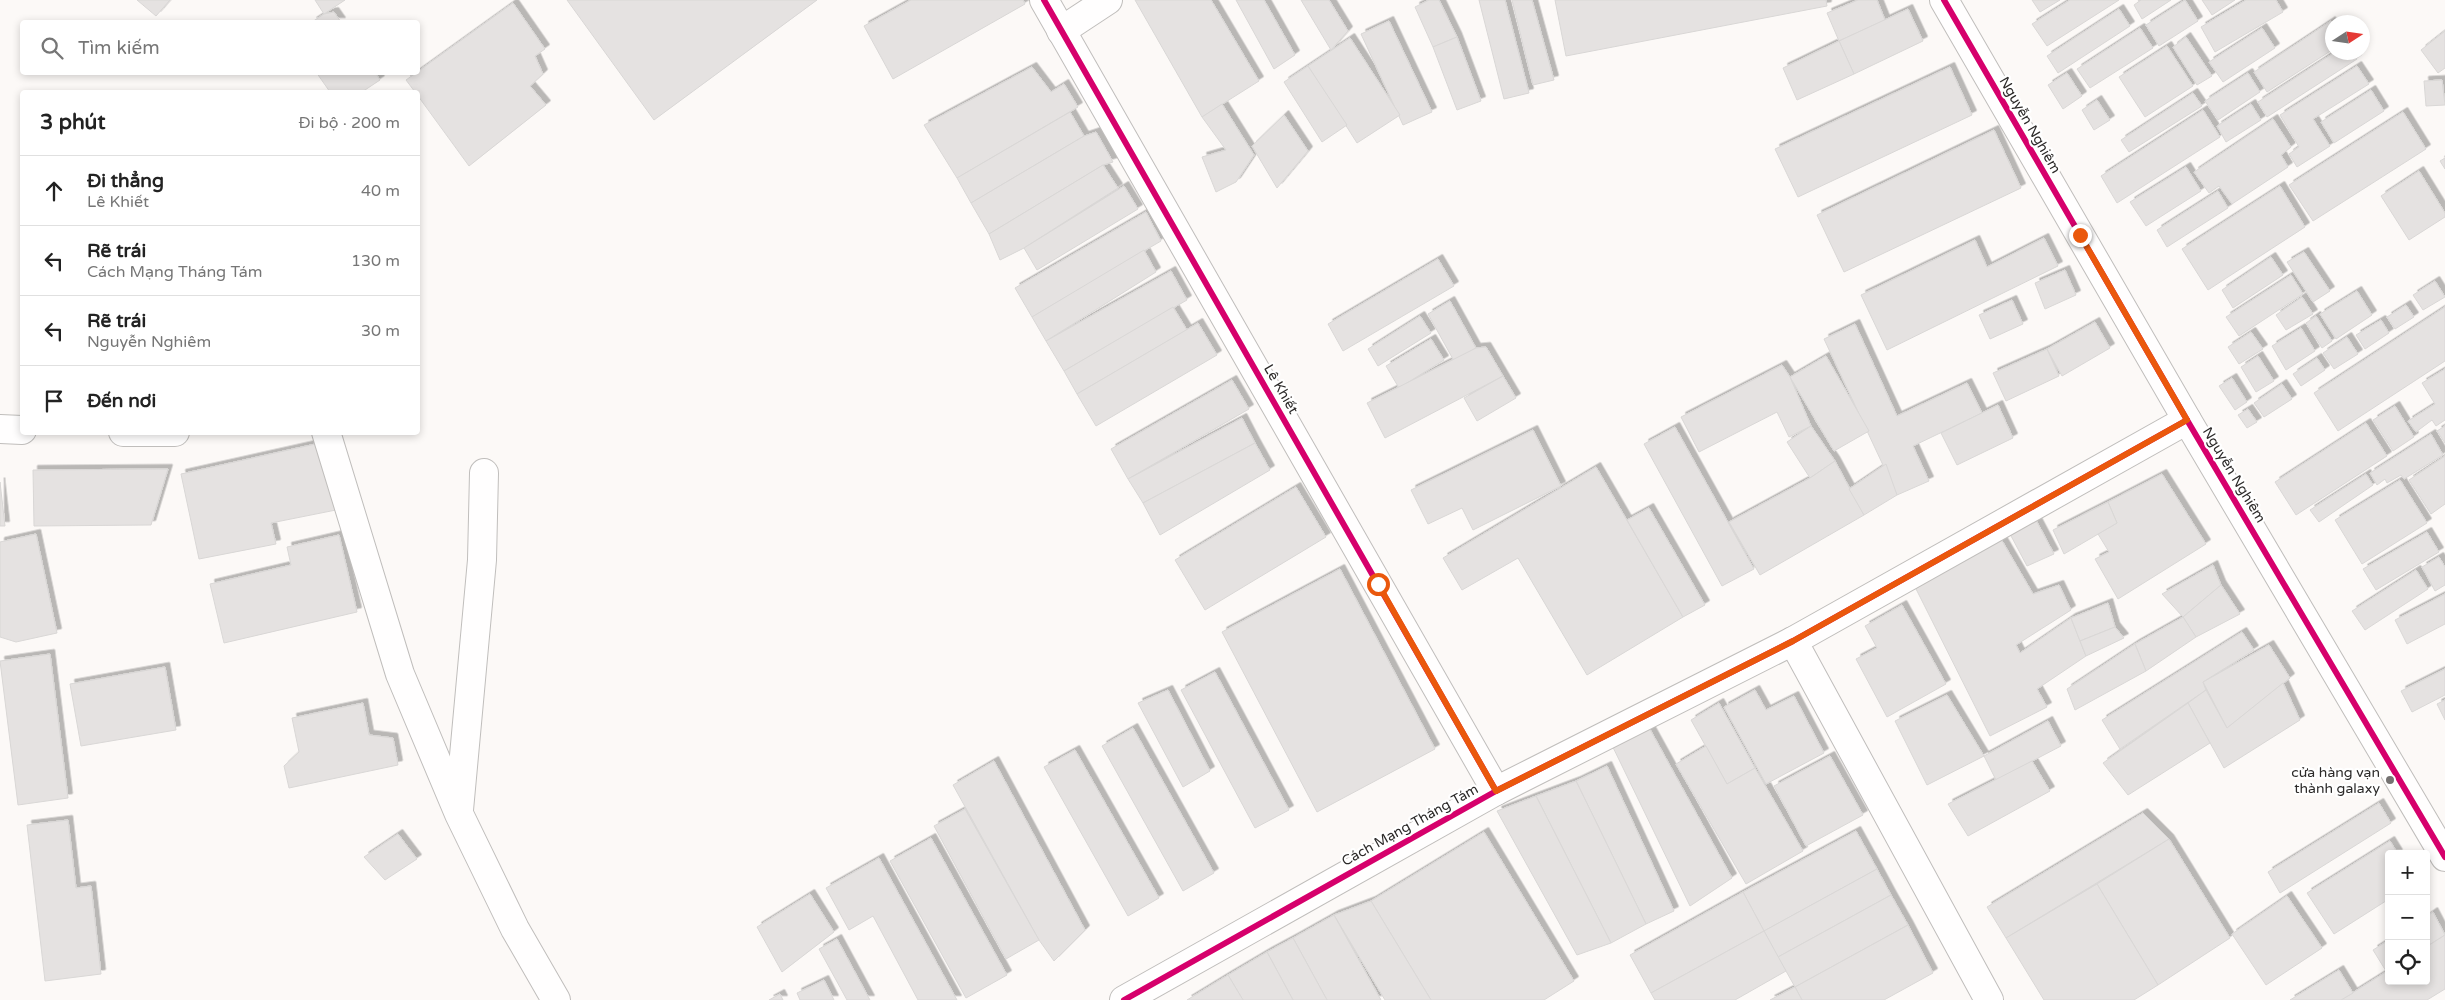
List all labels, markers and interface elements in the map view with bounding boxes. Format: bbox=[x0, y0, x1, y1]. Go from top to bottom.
north arrow bbox=[2325, 15, 2370, 60]
search box bbox=[20, 20, 420, 75]
icon: search bbox=[38, 34, 66, 62]
text: Tìm kiếm bbox=[78, 37, 160, 59]
street label: Nguyễn Nghiêm bbox=[1995, 74, 2065, 176]
text: 3 phút bbox=[40, 110, 105, 135]
text: Đi bộ · 200 m bbox=[299, 113, 400, 133]
text: Đi thẳng bbox=[87, 170, 164, 192]
icon: ahead bbox=[40, 177, 68, 205]
text: 40 m bbox=[361, 181, 400, 201]
text: Lê Khiết bbox=[87, 192, 149, 212]
route end bbox=[2069, 224, 2092, 247]
text: Rẽ trái bbox=[87, 240, 146, 262]
icon: left bbox=[40, 247, 68, 275]
text: 130 m bbox=[351, 251, 400, 271]
text: Cách Mạng Tháng Tám bbox=[87, 262, 263, 282]
text: Rẽ trái bbox=[87, 310, 146, 332]
icon: left bbox=[40, 317, 68, 345]
text: 30 m bbox=[361, 321, 400, 341]
text: Nguyễn Nghiêm bbox=[87, 332, 211, 352]
street label: Lê Khiết bbox=[1260, 361, 1302, 417]
icon: arrive bbox=[40, 387, 68, 415]
text: Đến nơi bbox=[87, 390, 156, 412]
street label: Nguyễn Nghiêm bbox=[2199, 424, 2269, 526]
route start bbox=[1367, 573, 1390, 596]
place label: cửa hàng vạn thành galaxy bbox=[2291, 764, 2380, 797]
marker: cửa hàng vạn thành galaxy bbox=[2384, 774, 2396, 786]
street label: Cách Mạng Tháng Tám bbox=[1339, 780, 1481, 870]
map controls bbox=[2385, 850, 2430, 985]
button: + bbox=[2385, 850, 2430, 895]
button: − bbox=[2385, 895, 2430, 940]
button: locate bbox=[2385, 940, 2430, 985]

